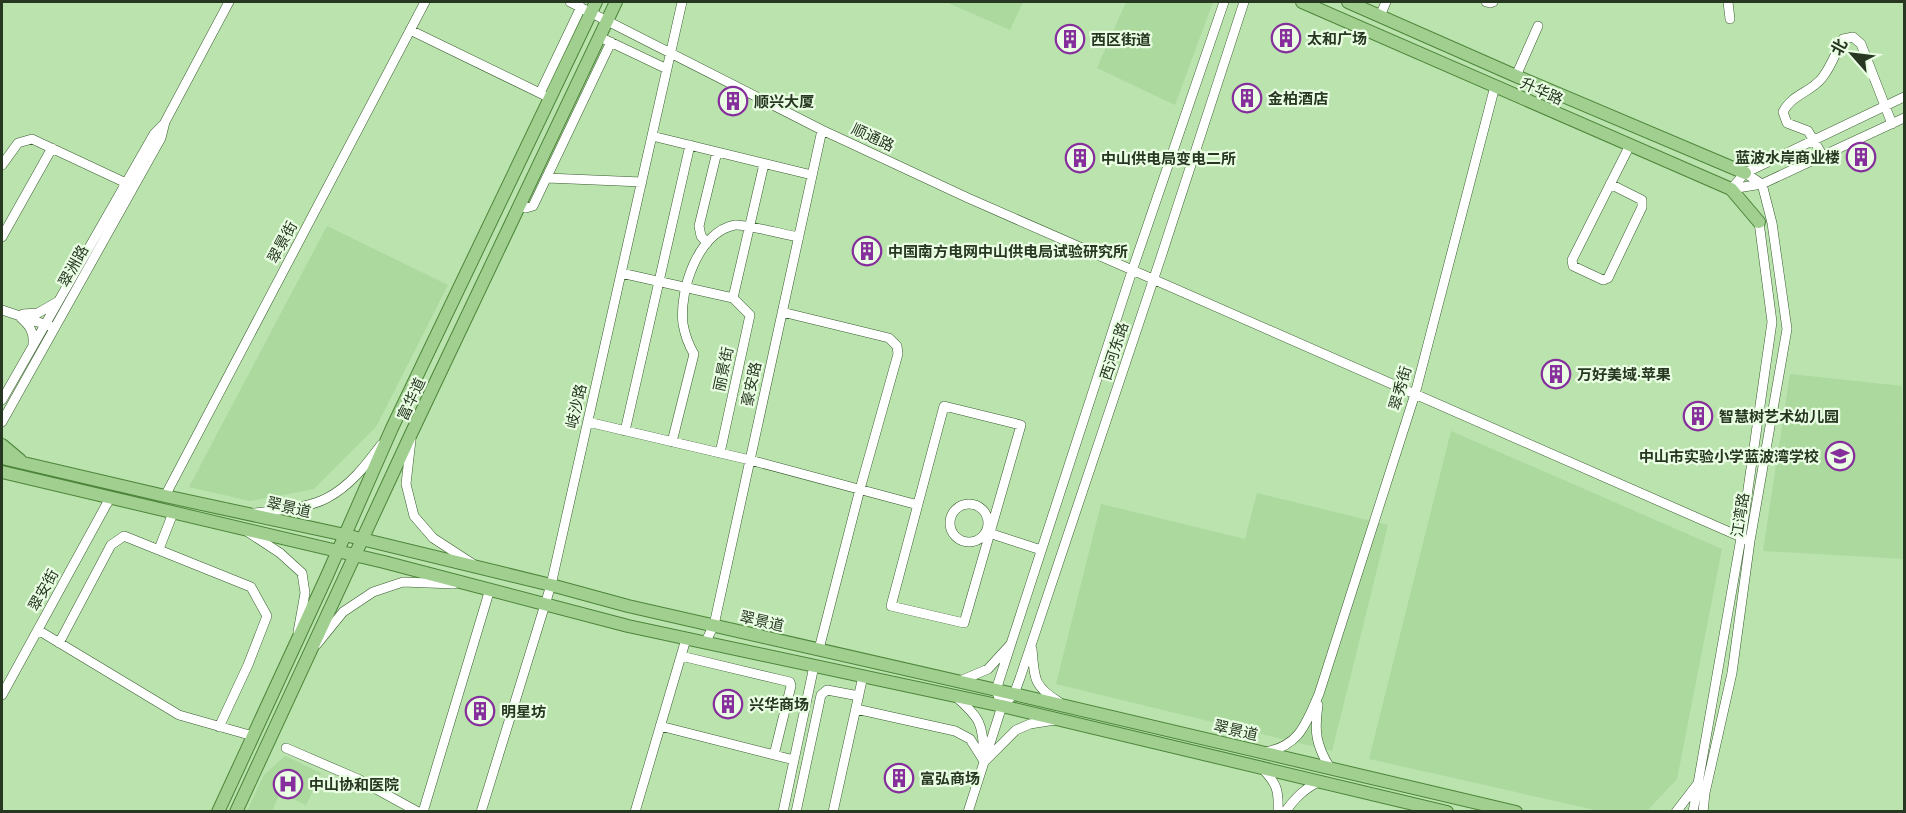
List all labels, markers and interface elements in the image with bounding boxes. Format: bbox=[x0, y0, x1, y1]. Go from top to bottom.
building icon: 太和广场 bbox=[1270, 22, 1302, 54]
building icon: 西区街道 bbox=[1054, 23, 1086, 55]
north arrow bbox=[1822, 24, 1882, 84]
place label: 太和广场 bbox=[1307, 28, 1367, 49]
place label: 西区街道 bbox=[1091, 29, 1151, 50]
text: 北 bbox=[1825, 35, 1852, 59]
street label: 升华路 bbox=[1517, 72, 1567, 110]
building icon: 金柏酒店 bbox=[1231, 82, 1263, 114]
building icon: 顺兴大厦 bbox=[717, 85, 749, 117]
place label: 金柏酒店 bbox=[1268, 88, 1328, 109]
place label: 顺兴大厦 bbox=[754, 91, 814, 112]
street label: 顺通路 bbox=[848, 118, 898, 156]
building icon: 蓝波水岸商业楼 bbox=[1845, 141, 1877, 173]
building icon: 中山供电局变电二所 bbox=[1064, 142, 1096, 174]
place label: 蓝波水岸商业楼 bbox=[1735, 147, 1840, 168]
place label: 中山供电局变电二所 bbox=[1101, 148, 1236, 169]
street label: 翠景街 bbox=[262, 217, 302, 267]
building icon: 中国南方电网中山供电局试验研究所 bbox=[851, 235, 883, 267]
street label: 翠洲路 bbox=[53, 241, 93, 291]
place label: 中国南方电网中山供电局试验研究所 bbox=[888, 241, 1128, 262]
street label: 西河东路 bbox=[1095, 319, 1133, 383]
street label: 丽景街 bbox=[708, 345, 738, 393]
building icon: 万好美域·苹果 bbox=[1540, 358, 1572, 390]
street label: 豪安路 bbox=[736, 360, 766, 408]
street label: 翠秀街 bbox=[1384, 363, 1416, 413]
place label: 万好美域·苹果 bbox=[1577, 364, 1671, 385]
street label: 富华道 bbox=[392, 374, 430, 424]
street label: 岐沙路 bbox=[561, 382, 591, 430]
building icon: 智慧树艺术幼儿园 bbox=[1682, 400, 1714, 432]
place label: 智慧树艺术幼儿园 bbox=[1719, 406, 1839, 427]
school or university icon: 中山市实验小学蓝波湾学校 bbox=[1824, 440, 1856, 472]
place label: 中山市实验小学蓝波湾学校 bbox=[1639, 446, 1819, 467]
street label: 江湾路 bbox=[1726, 491, 1754, 539]
street label: 翠景道 bbox=[265, 492, 313, 522]
street label: 翠安街 bbox=[23, 565, 63, 615]
street label: 翠景道 bbox=[738, 606, 786, 636]
building icon: 兴华商场 bbox=[712, 688, 744, 720]
place label: 兴华商场 bbox=[749, 694, 809, 715]
building icon: 明星坊 bbox=[464, 695, 496, 727]
place label: 明星坊 bbox=[501, 701, 546, 722]
street label: 翠景道 bbox=[1212, 715, 1260, 745]
building icon: 富弘商场 bbox=[883, 762, 915, 794]
hospital icon: 中山协和医院 bbox=[272, 768, 304, 800]
place label: 富弘商场 bbox=[920, 768, 980, 789]
place label: 中山协和医院 bbox=[309, 774, 399, 795]

